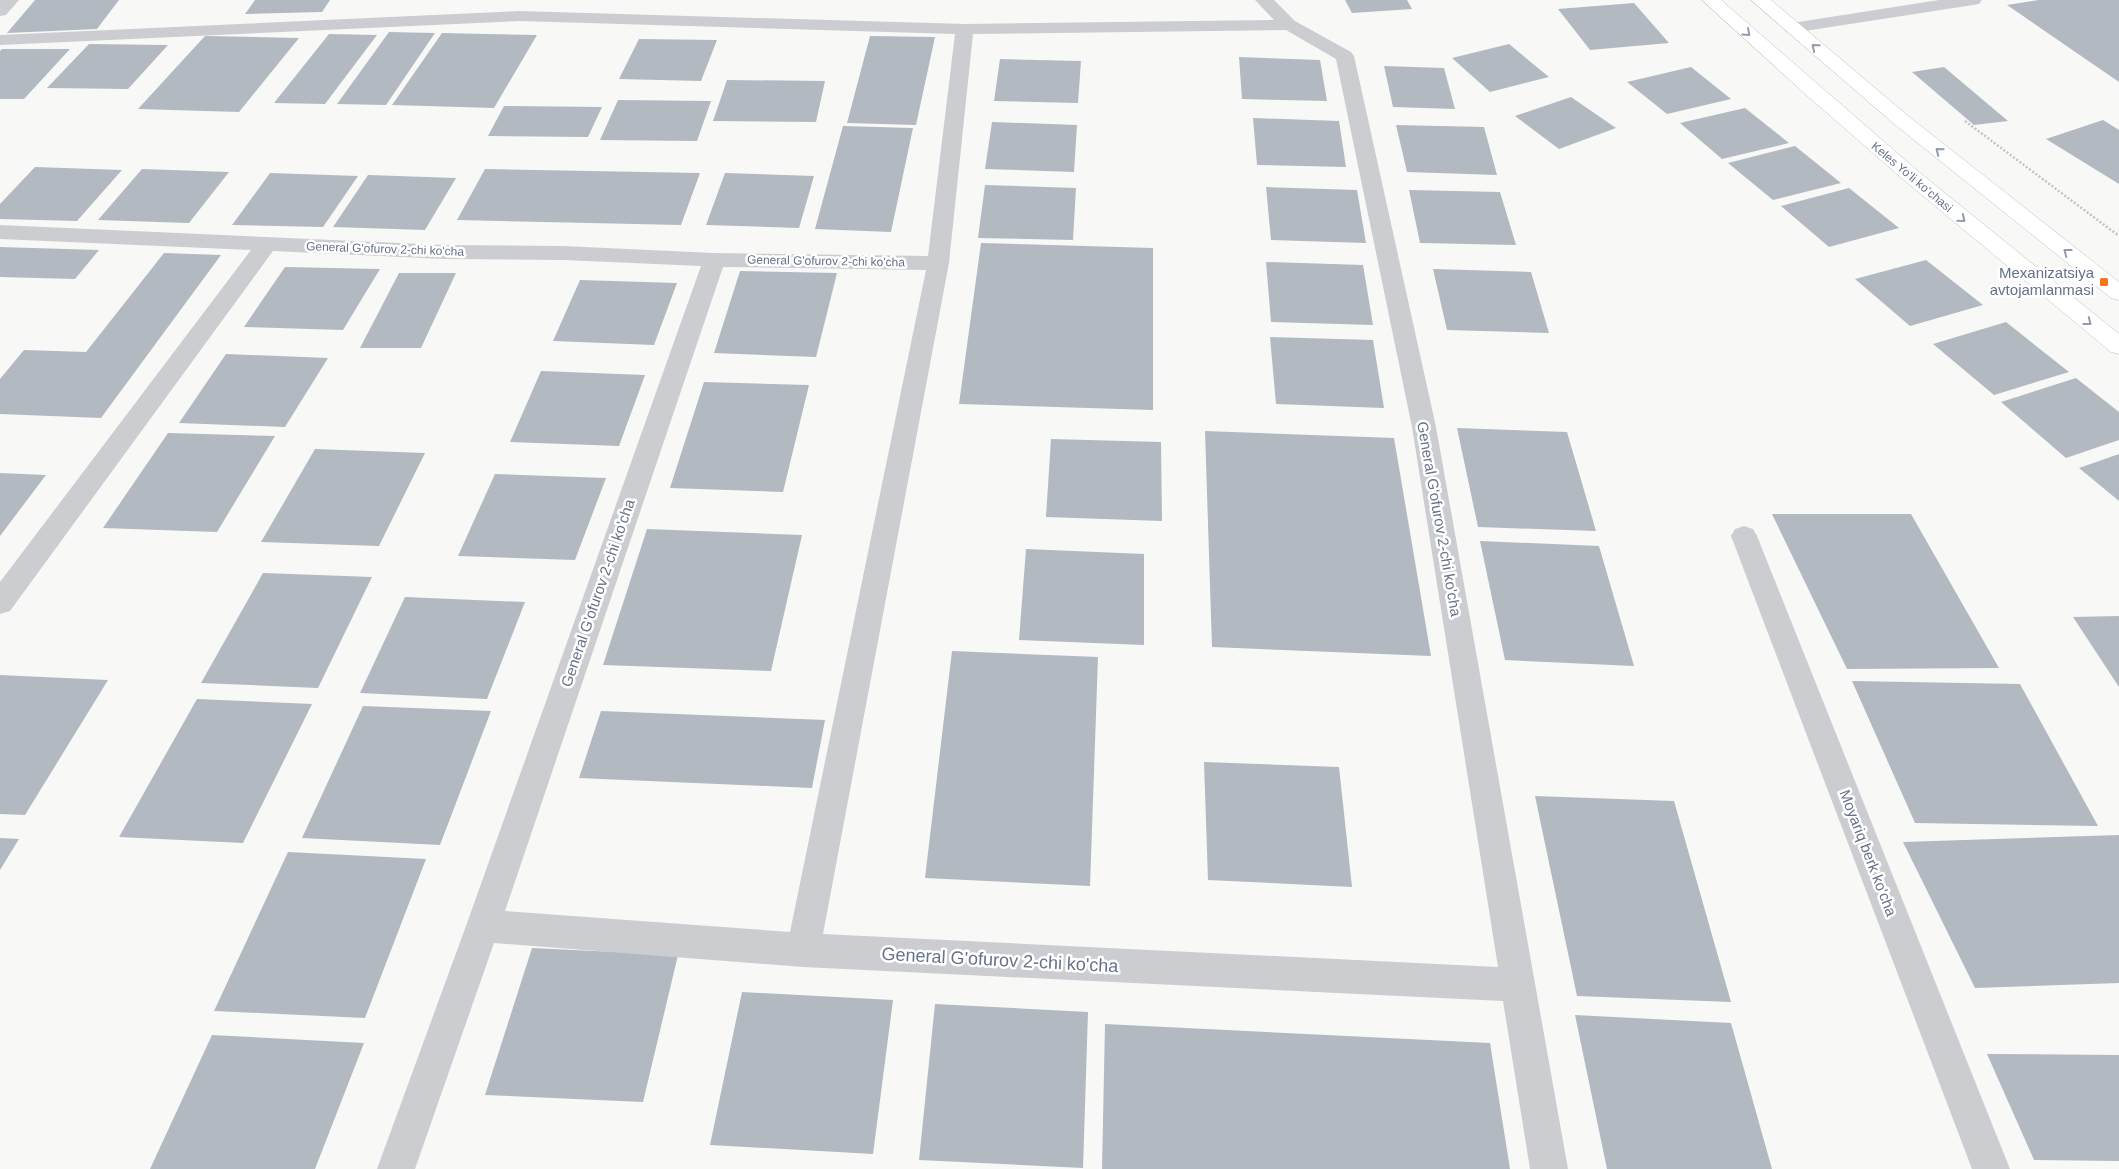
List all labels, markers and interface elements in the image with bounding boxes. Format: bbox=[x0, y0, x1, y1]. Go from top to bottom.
one-way arrow bbox=[1741, 27, 1750, 36]
one-way arrow bbox=[1811, 44, 1820, 53]
street label: Keles Yoʻli koʻchasi bbox=[1869, 139, 1955, 215]
one-way arrow bbox=[1936, 148, 1945, 157]
one-way arrow bbox=[1956, 214, 1965, 222]
street label: General G'ofurov 2-chi ko'cha bbox=[306, 239, 465, 259]
one-way arrow bbox=[2064, 250, 2073, 258]
street label: General G'ofurov 2-chi ko'cha bbox=[747, 253, 905, 269]
place label: Mexanizatsiya avtojamlanmasi bbox=[1990, 264, 2095, 298]
marker: Mexanizatsiya avtojamlanmasi bbox=[2098, 276, 2110, 288]
one-way arrow bbox=[2082, 316, 2091, 324]
street label: General G'ofurov 2-chi ko'cha bbox=[1414, 420, 1465, 618]
street label: General G'ofurov 2-chi ko'cha bbox=[557, 496, 638, 689]
street label: Moyariq berk ko'cha bbox=[1837, 787, 1901, 919]
street label: General G'ofurov 2-chi ko'cha bbox=[881, 944, 1120, 976]

